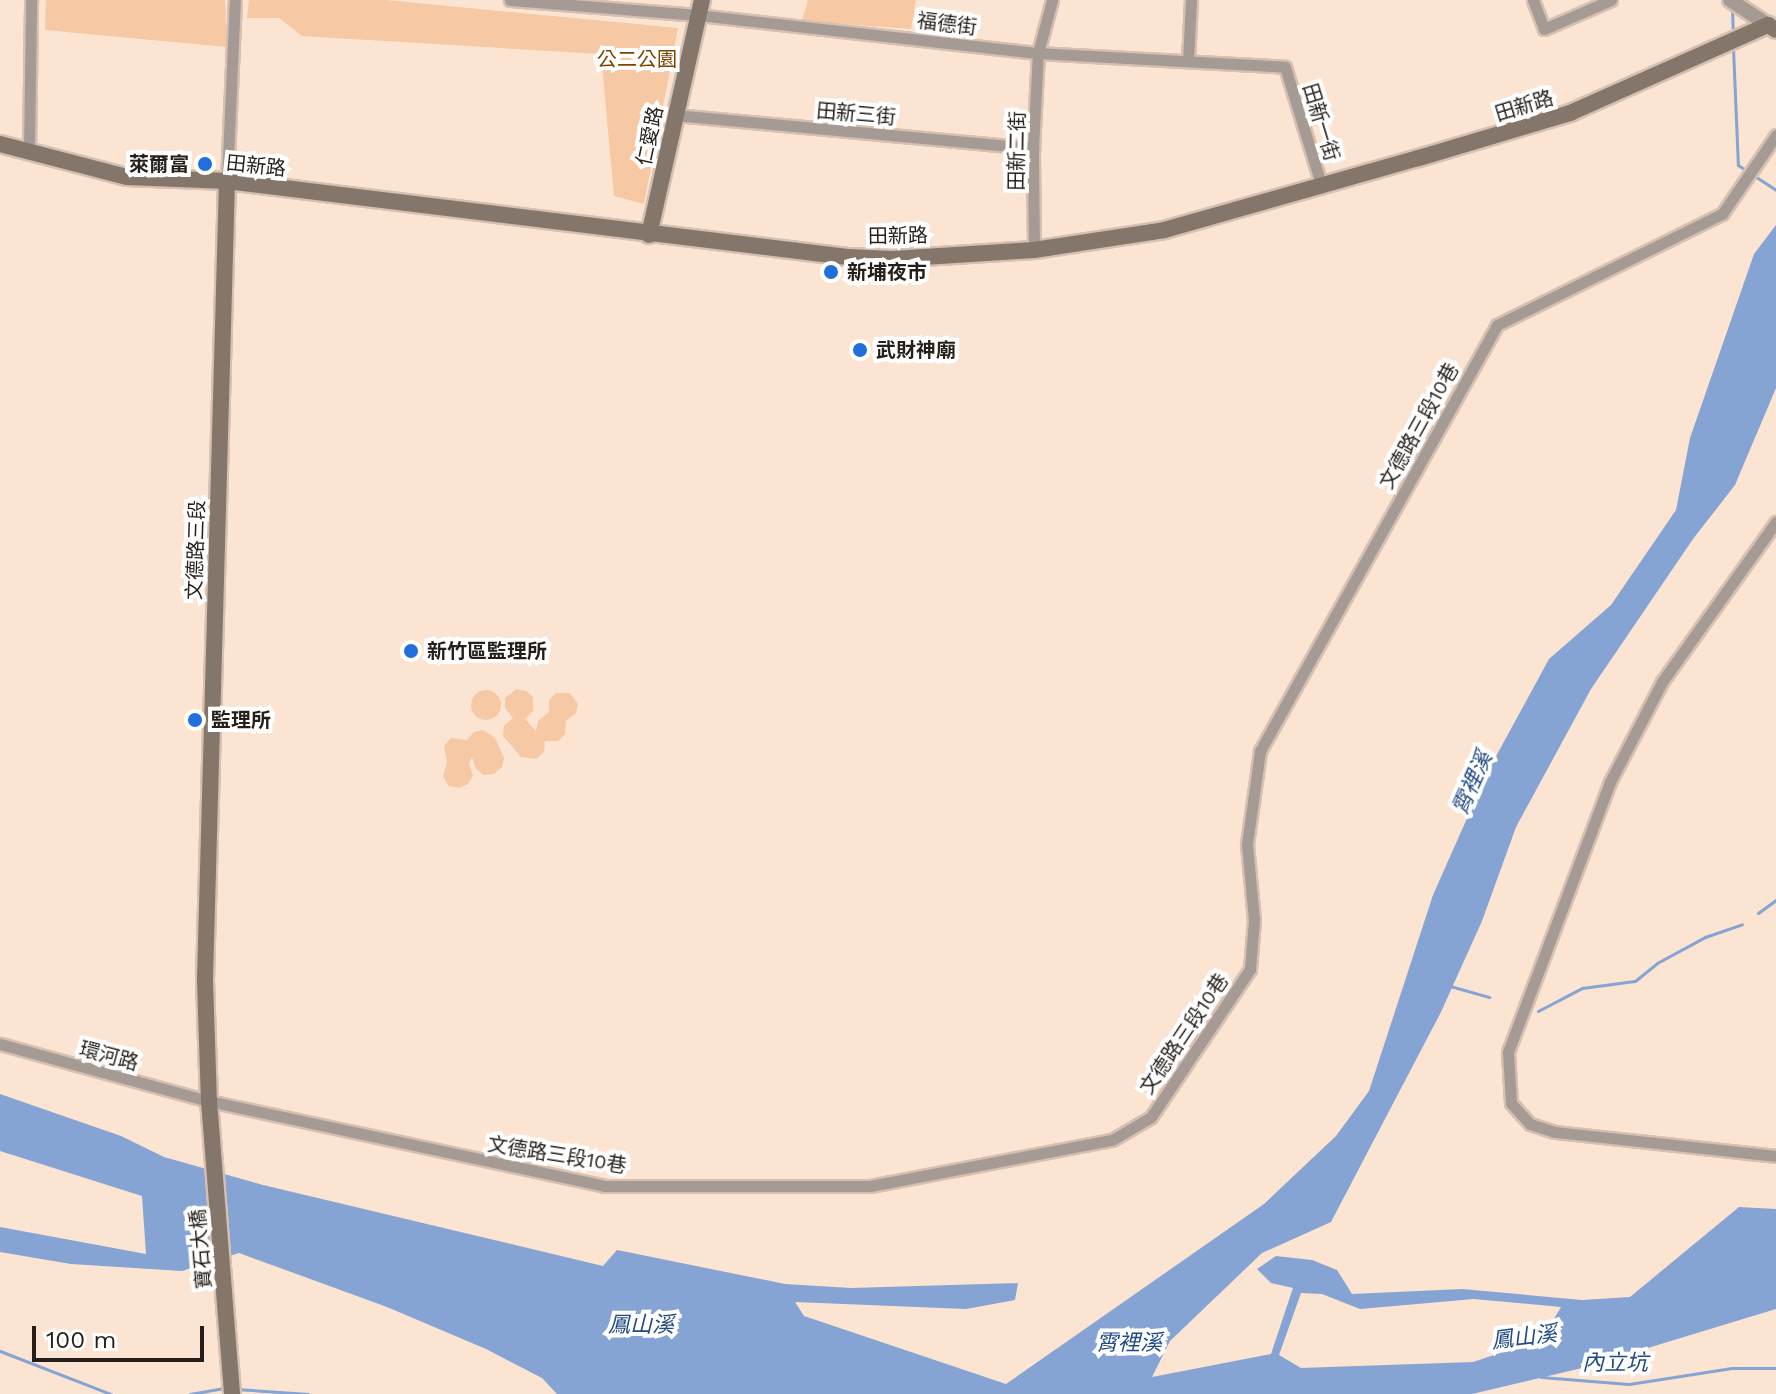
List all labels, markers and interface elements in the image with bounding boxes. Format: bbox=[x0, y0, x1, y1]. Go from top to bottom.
street label: 福德街 bbox=[916, 8, 978, 40]
park label: 公二公園 bbox=[597, 47, 677, 71]
street label: 田新一街 bbox=[1298, 80, 1344, 164]
street label: 田新路 bbox=[1492, 86, 1556, 126]
street label: 田新三街 bbox=[815, 99, 897, 129]
street label: 仁愛路 bbox=[632, 104, 668, 168]
street label: 田新二街 bbox=[1004, 111, 1030, 191]
street label: 田新路 bbox=[225, 151, 287, 181]
place label: 萊爾富 bbox=[129, 152, 189, 176]
marker: 萊爾富 bbox=[196, 155, 214, 173]
street label: 田新路 bbox=[868, 223, 928, 249]
place label: 新埔夜市 bbox=[847, 260, 927, 284]
marker: 新埔夜市 bbox=[822, 263, 840, 281]
place label: 武財神廟 bbox=[876, 338, 956, 362]
marker: 武財神廟 bbox=[851, 341, 869, 359]
street label: 文德路三段10巷 bbox=[1375, 359, 1463, 493]
street label: 文德路三段 bbox=[182, 500, 210, 600]
place label: 新竹區監理所 bbox=[427, 639, 547, 663]
marker: 新竹區監理所 bbox=[402, 642, 420, 660]
place label: 監理所 bbox=[211, 708, 271, 732]
marker: 監理所 bbox=[186, 711, 204, 729]
water label: 霄裡溪 bbox=[1447, 747, 1497, 819]
street label: 文德路三段10巷 bbox=[1135, 969, 1233, 1099]
street label: 環河路 bbox=[77, 1037, 141, 1075]
street label: 文德路三段10巷 bbox=[486, 1132, 628, 1178]
street label: 寶石大橋 bbox=[186, 1208, 216, 1290]
scale bar bbox=[36, 1310, 208, 1360]
water label: 鳳山溪 bbox=[608, 1312, 674, 1338]
water label: 鳳山溪 bbox=[1490, 1320, 1558, 1354]
text: 100 m bbox=[46, 1326, 116, 1354]
water label: 霄裡溪 bbox=[1096, 1330, 1162, 1356]
water label: 內立坑 bbox=[1582, 1350, 1648, 1376]

